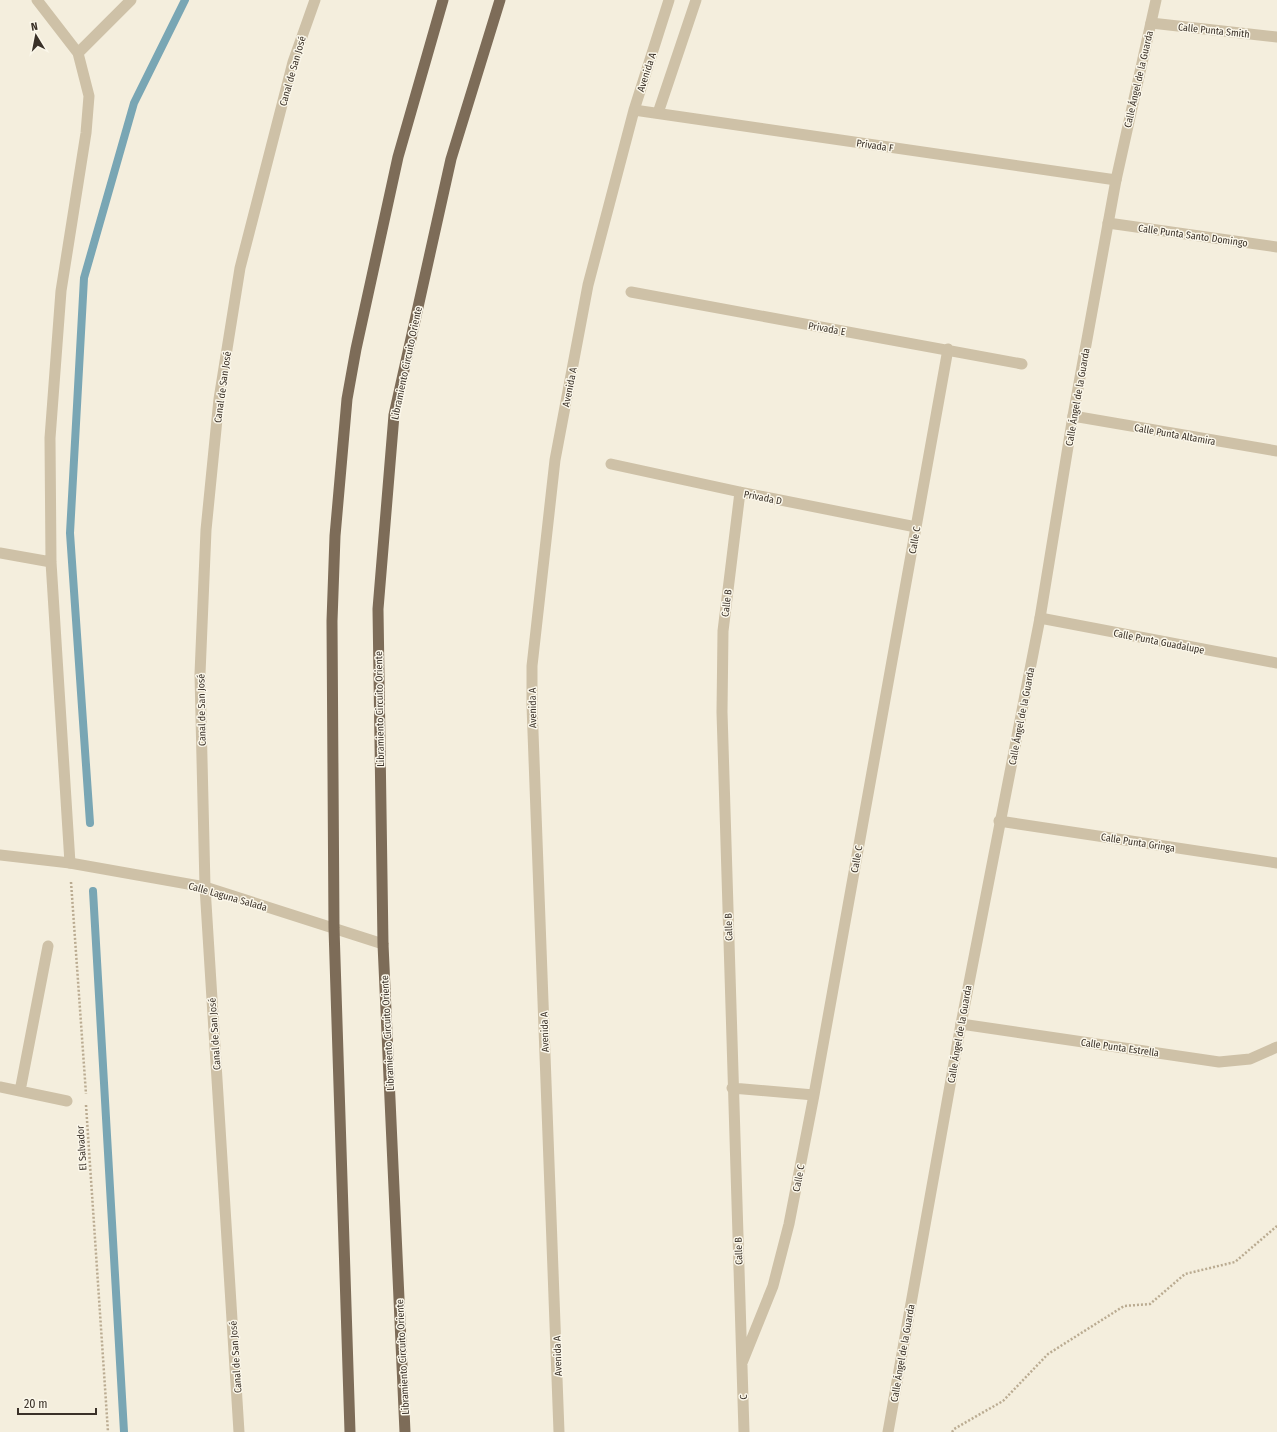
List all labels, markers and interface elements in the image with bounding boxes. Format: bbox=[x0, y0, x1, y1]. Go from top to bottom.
north arrow bbox=[16, 16, 56, 56]
text: N bbox=[30, 20, 39, 34]
street label: Calle Punta Smith bbox=[1177, 21, 1250, 41]
street label: Calle Ángel de la Guarda bbox=[1120, 29, 1156, 129]
street label: Canal de San José bbox=[277, 35, 309, 108]
street label: Avenida A bbox=[635, 51, 659, 93]
street label: Privada F bbox=[856, 137, 895, 155]
street label: Calle Punta Santo Domingo bbox=[1137, 222, 1248, 250]
street label: Libramiento Circuito Oriente bbox=[389, 305, 425, 421]
street label: Privada E bbox=[807, 320, 847, 338]
street label: Calle Ángel de la Guarda bbox=[1061, 347, 1093, 447]
street label: Canal de San José bbox=[212, 350, 234, 424]
street label: Avenida A bbox=[560, 366, 580, 408]
street label: Calle Punta Altamira bbox=[1133, 422, 1217, 448]
street label: Privada D bbox=[743, 488, 783, 508]
street label: Calle C bbox=[907, 526, 923, 555]
street label: Calle B bbox=[719, 588, 735, 618]
street label: Calle Punta Guadalupe bbox=[1112, 627, 1205, 657]
street label: Libramiento Circuito Oriente bbox=[373, 651, 387, 767]
street label: Calle Ángel de la Guarda bbox=[1005, 666, 1037, 766]
street label: Canal de San José bbox=[195, 674, 209, 746]
street label: Avenida A bbox=[527, 687, 539, 728]
street label: Calle Punta Gringa bbox=[1100, 831, 1176, 855]
street label: Calle C bbox=[849, 845, 865, 874]
street label: Calle Laguna Salada bbox=[187, 880, 269, 914]
street label: Calle B bbox=[723, 912, 735, 941]
street label: Libramiento Circuito Oriente bbox=[379, 975, 397, 1091]
street label: Calle Ángel de la Guarda bbox=[943, 984, 975, 1084]
street label: Canal de San José bbox=[206, 997, 224, 1070]
street label: Avenida A bbox=[538, 1011, 552, 1052]
street label: Calle Punta Estrella bbox=[1080, 1037, 1160, 1059]
street label: El Salvador bbox=[74, 1124, 90, 1171]
street label: Calle C bbox=[790, 1164, 807, 1193]
street label: Calle B bbox=[733, 1236, 745, 1265]
street label: Libramiento Circuito Oriente bbox=[394, 1299, 412, 1415]
street label: Calle Ángel de la Guarda bbox=[886, 1303, 918, 1403]
street label: Canal de San José bbox=[227, 1320, 245, 1393]
street label: Avenida A bbox=[551, 1335, 565, 1376]
scale bar bbox=[18, 1390, 96, 1416]
street label: C bbox=[738, 1394, 750, 1400]
text: 20 m bbox=[24, 1397, 48, 1411]

